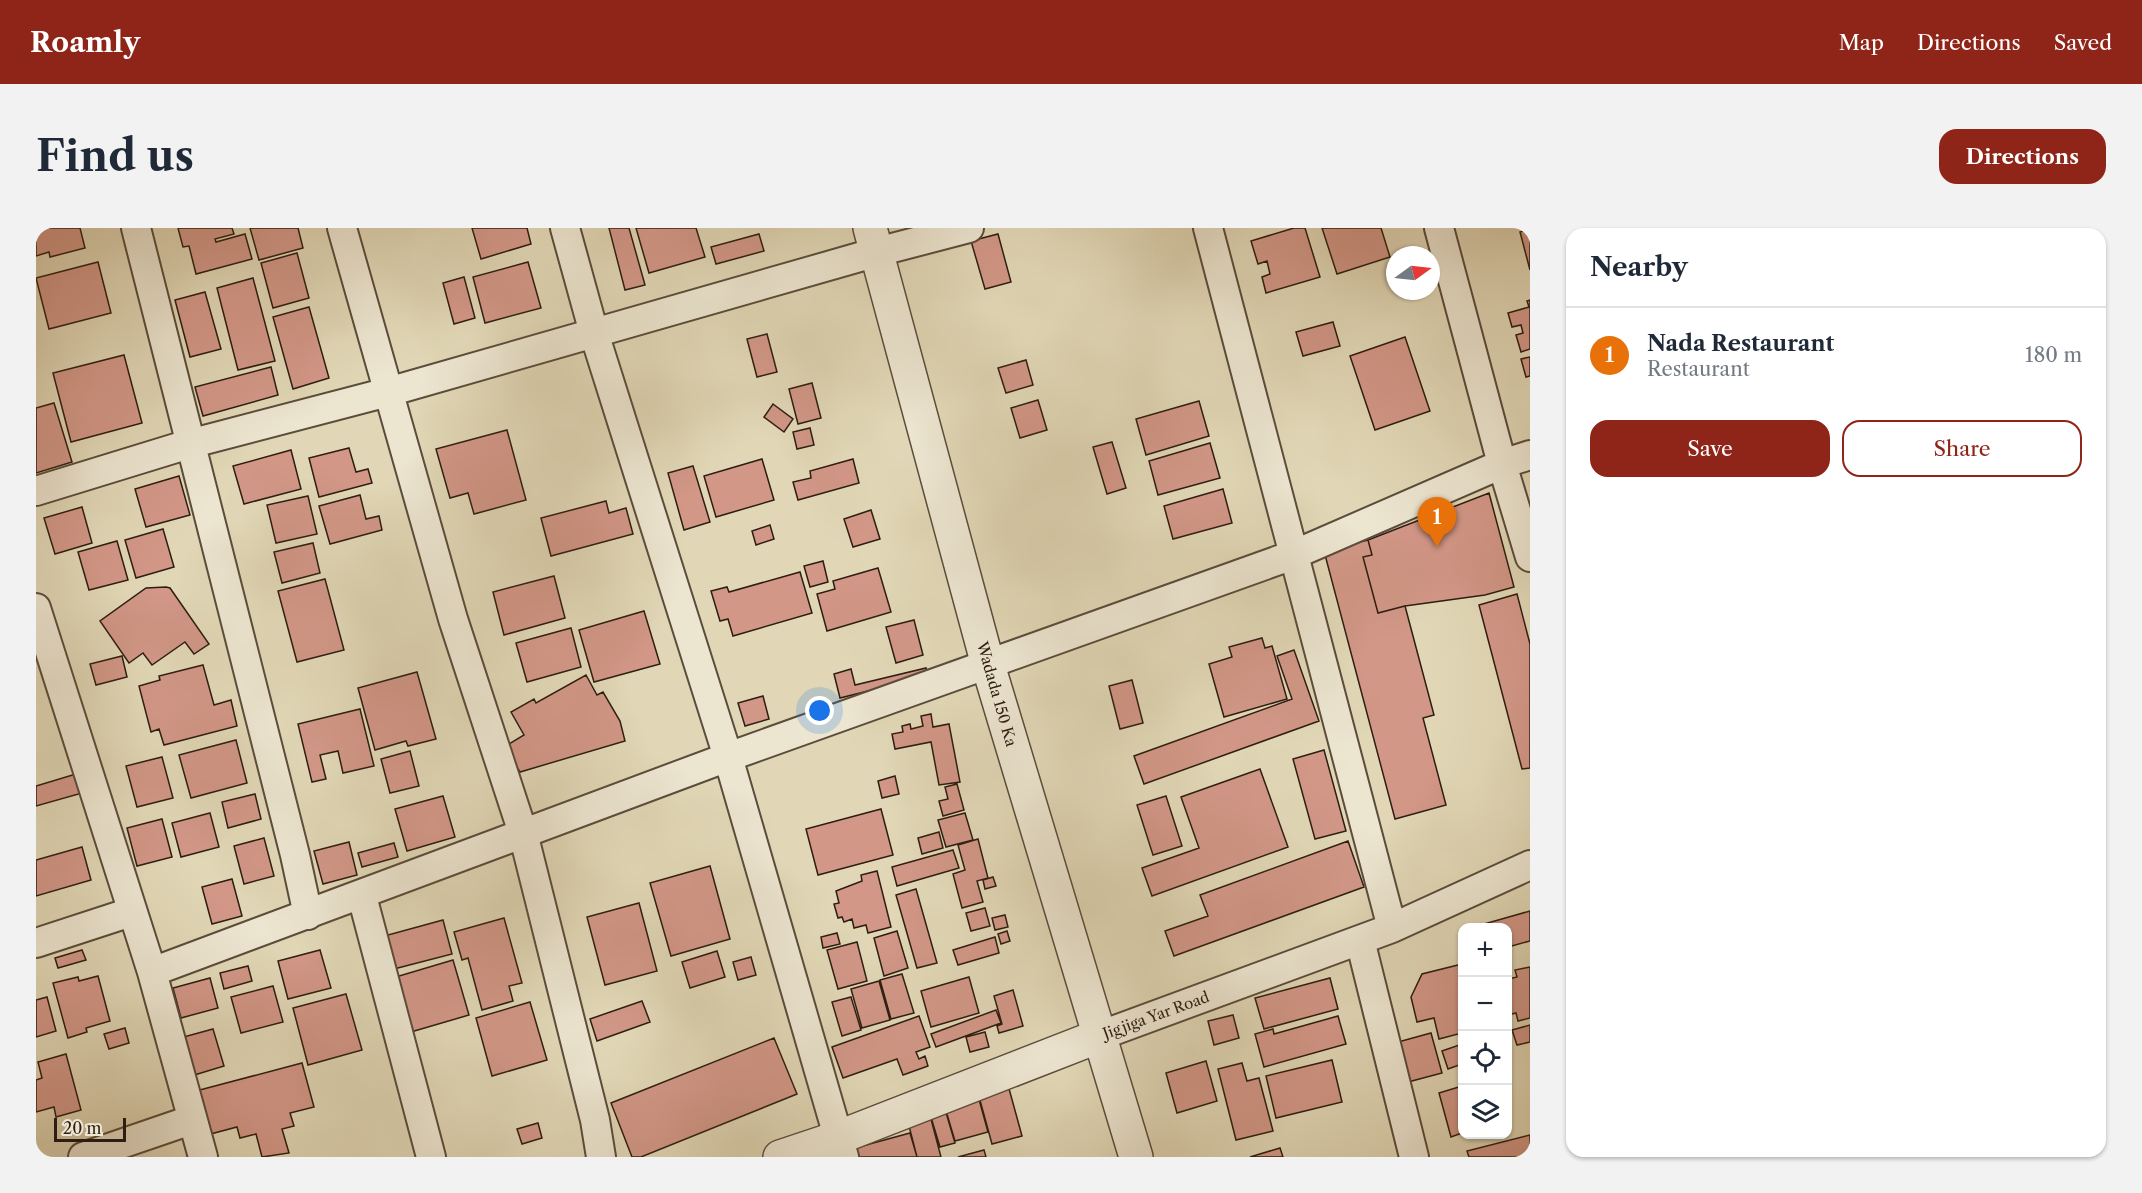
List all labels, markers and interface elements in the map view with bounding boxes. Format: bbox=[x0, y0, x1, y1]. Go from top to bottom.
text: Roamly bbox=[30, 25, 140, 59]
text: Map bbox=[1839, 30, 1884, 55]
text: Directions bbox=[1917, 30, 2021, 55]
text: Saved bbox=[2054, 30, 2112, 55]
button: Directions bbox=[1939, 129, 2106, 184]
text: Find us bbox=[36, 130, 194, 182]
north arrow bbox=[1386, 246, 1440, 300]
text: Nearby bbox=[1590, 251, 1688, 283]
text: Nada Restaurant bbox=[1647, 330, 1834, 357]
text: 1 bbox=[1605, 343, 1614, 367]
text: 180 m bbox=[2025, 343, 2082, 367]
text: Restaurant bbox=[1647, 357, 1750, 381]
button: Save bbox=[1590, 420, 1830, 477]
button: Share bbox=[1842, 420, 2082, 477]
pin: 1 bbox=[1418, 498, 1456, 547]
street label: Wadada 150 Ka bbox=[973, 638, 1021, 749]
your location bbox=[805, 696, 834, 725]
map controls bbox=[1458, 923, 1512, 1139]
button: + bbox=[1458, 923, 1512, 977]
button: − bbox=[1458, 977, 1512, 1031]
street label: Jigjiga Yar Road bbox=[1098, 987, 1212, 1044]
button: locate bbox=[1458, 1031, 1512, 1085]
button: layers bbox=[1458, 1085, 1512, 1139]
scale bar bbox=[54, 1115, 126, 1142]
text: 20 m bbox=[63, 1118, 102, 1138]

